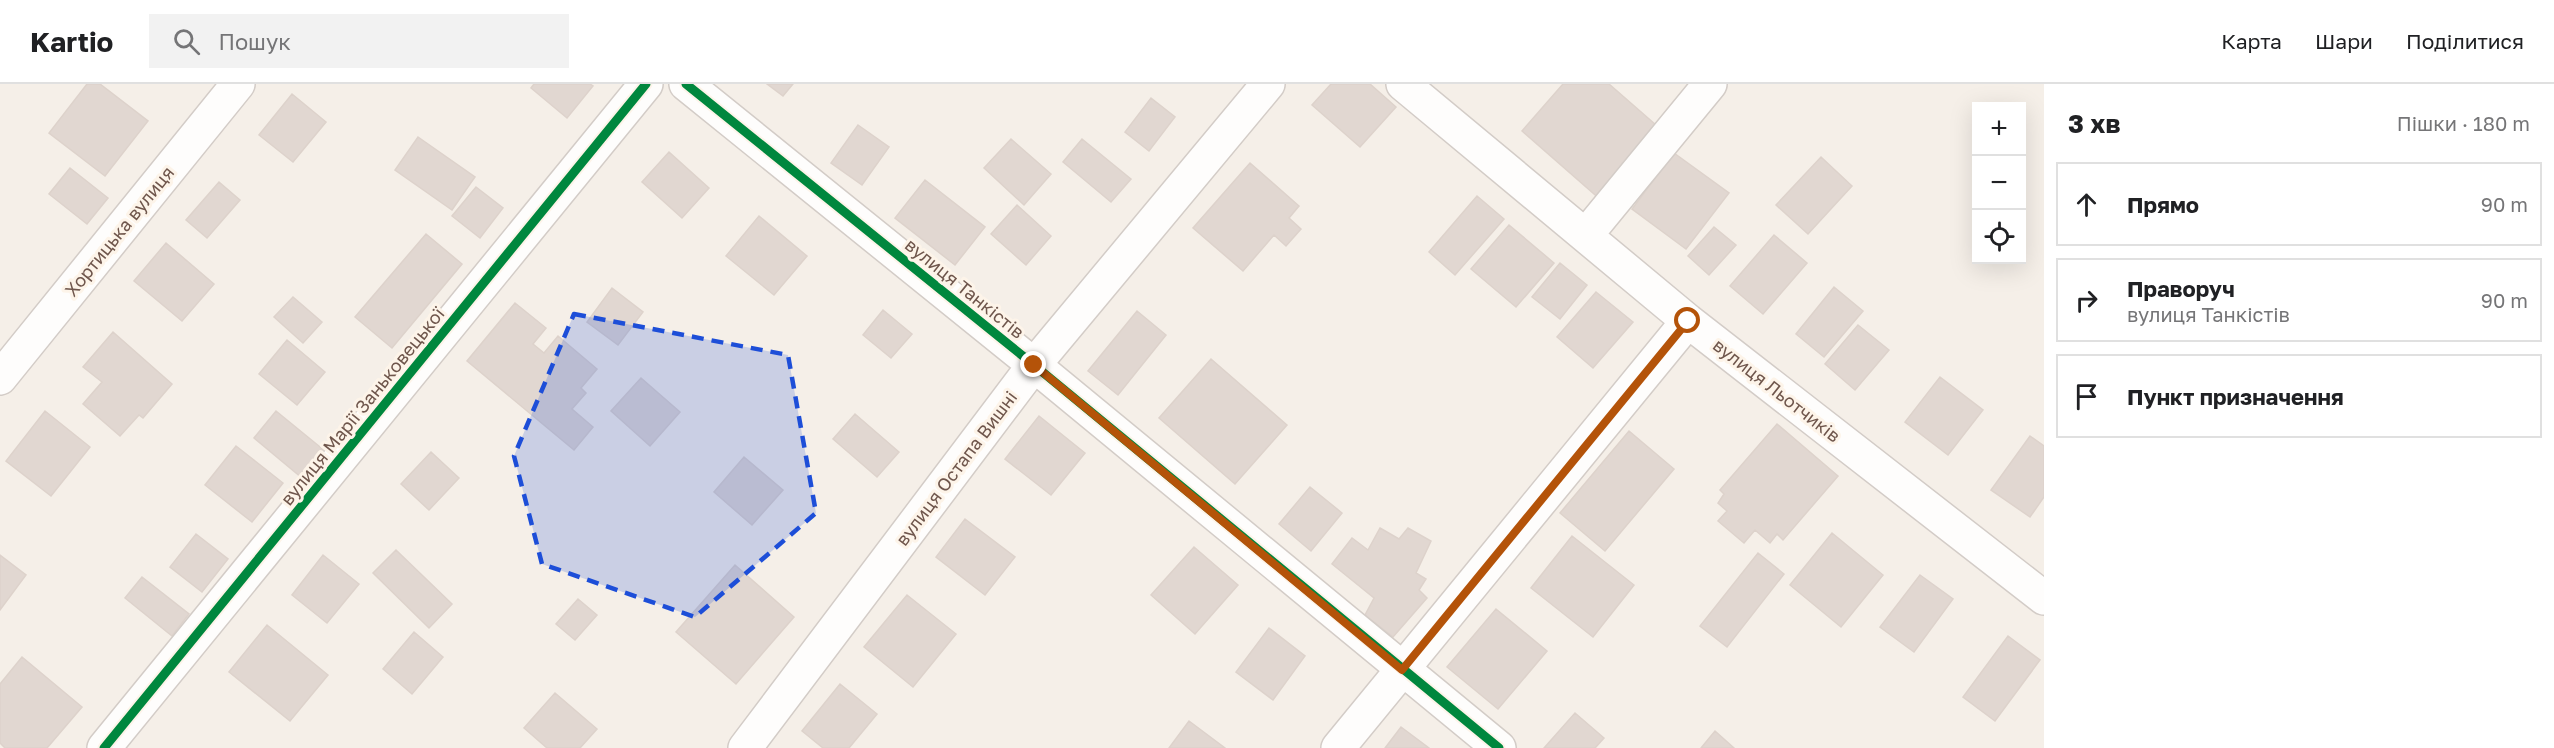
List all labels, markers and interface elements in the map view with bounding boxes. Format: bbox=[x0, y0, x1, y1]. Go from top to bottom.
search box bbox=[149, 14, 569, 68]
text: Kartio bbox=[30, 25, 113, 58]
icon: search bbox=[170, 25, 203, 58]
text: Пошук bbox=[218, 28, 291, 55]
text: Карта bbox=[2221, 28, 2282, 54]
text: Шари bbox=[2315, 28, 2373, 54]
text: Поділитися bbox=[2406, 28, 2524, 54]
map controls bbox=[1972, 102, 2026, 264]
button: + bbox=[1972, 102, 2026, 156]
text: 3 хв bbox=[2068, 108, 2121, 139]
text: Пішки · 180 m bbox=[2397, 111, 2530, 135]
button: − bbox=[1972, 156, 2026, 210]
street label: Хортицька вулиця bbox=[60, 161, 178, 301]
icon: ahead bbox=[2070, 188, 2103, 221]
text: Прямо bbox=[2127, 191, 2199, 218]
text: 90 m bbox=[2481, 192, 2528, 216]
button: locate bbox=[1972, 210, 2026, 264]
street label: вулиця Танкістів bbox=[901, 233, 1029, 343]
text: Праворуч bbox=[2127, 275, 2235, 302]
icon: right bbox=[2070, 284, 2103, 317]
text: 90 m bbox=[2481, 288, 2528, 312]
street label: вулиця Марії Заньковецької bbox=[275, 302, 449, 509]
text: вулиця Танкістів bbox=[2127, 302, 2290, 326]
route start bbox=[1674, 307, 1700, 333]
street label: вулиця Льотчиків bbox=[1709, 333, 1845, 447]
route end bbox=[1020, 351, 1046, 377]
icon: arrive bbox=[2070, 380, 2103, 413]
text: Пункт призначення bbox=[2127, 383, 2344, 410]
street label: вулиця Остапа Вишні bbox=[891, 386, 1021, 550]

